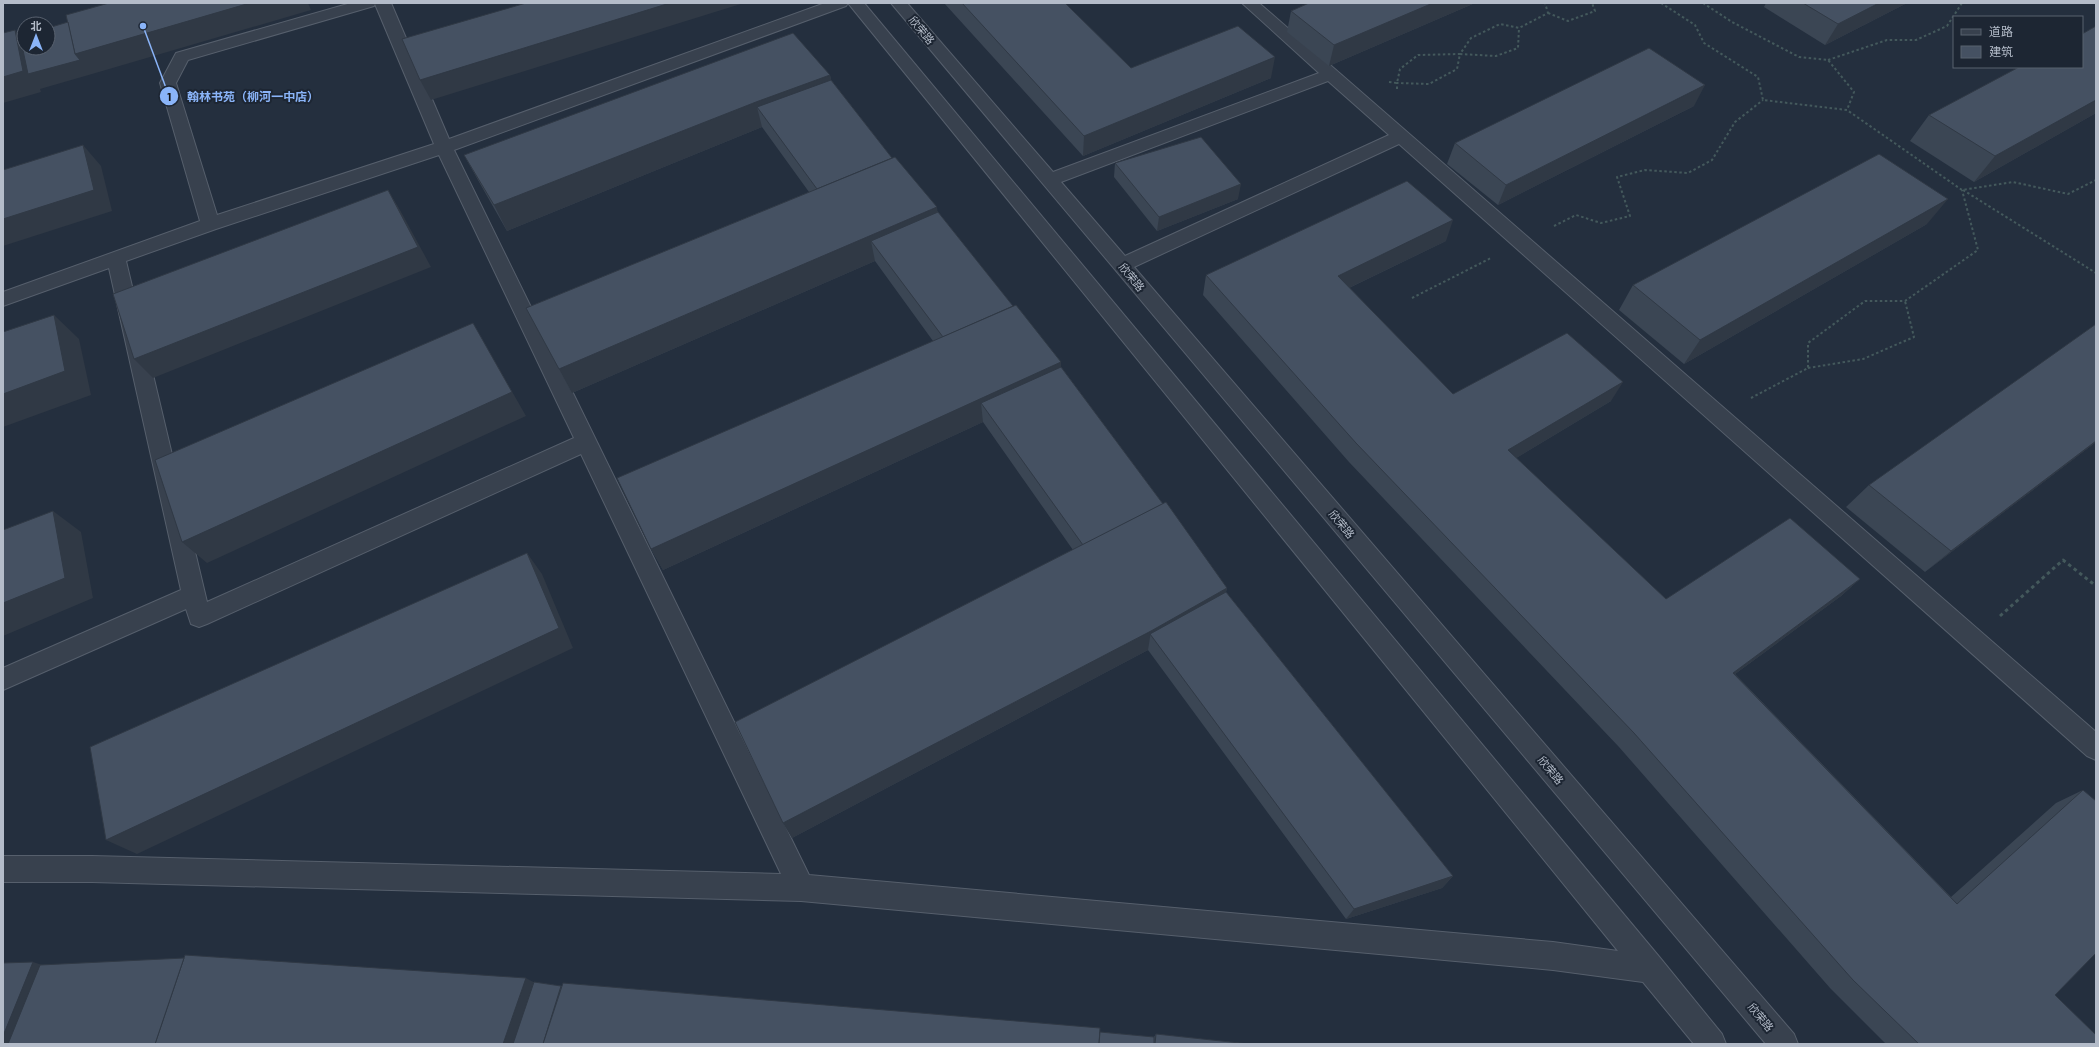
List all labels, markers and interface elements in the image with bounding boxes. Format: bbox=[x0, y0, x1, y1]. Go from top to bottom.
street label: 欣荣路 bbox=[906, 13, 938, 47]
north arrow bbox=[16, 16, 56, 56]
legend bbox=[1953, 16, 2083, 68]
text: 北 bbox=[31, 19, 42, 32]
text: 道路 bbox=[1989, 24, 2013, 38]
text: 建筑 bbox=[1989, 44, 2013, 58]
callout: 翰林书苑（柳河一中店） bbox=[159, 84, 327, 108]
text: 1 bbox=[167, 89, 171, 103]
text: 翰林书苑（柳河一中店） bbox=[187, 89, 319, 103]
street label: 欣荣路 bbox=[1116, 260, 1148, 294]
street label: 欣荣路 bbox=[1326, 507, 1358, 541]
street label: 欣荣路 bbox=[1535, 753, 1567, 787]
street label: 欣荣路 bbox=[1745, 1000, 1777, 1034]

